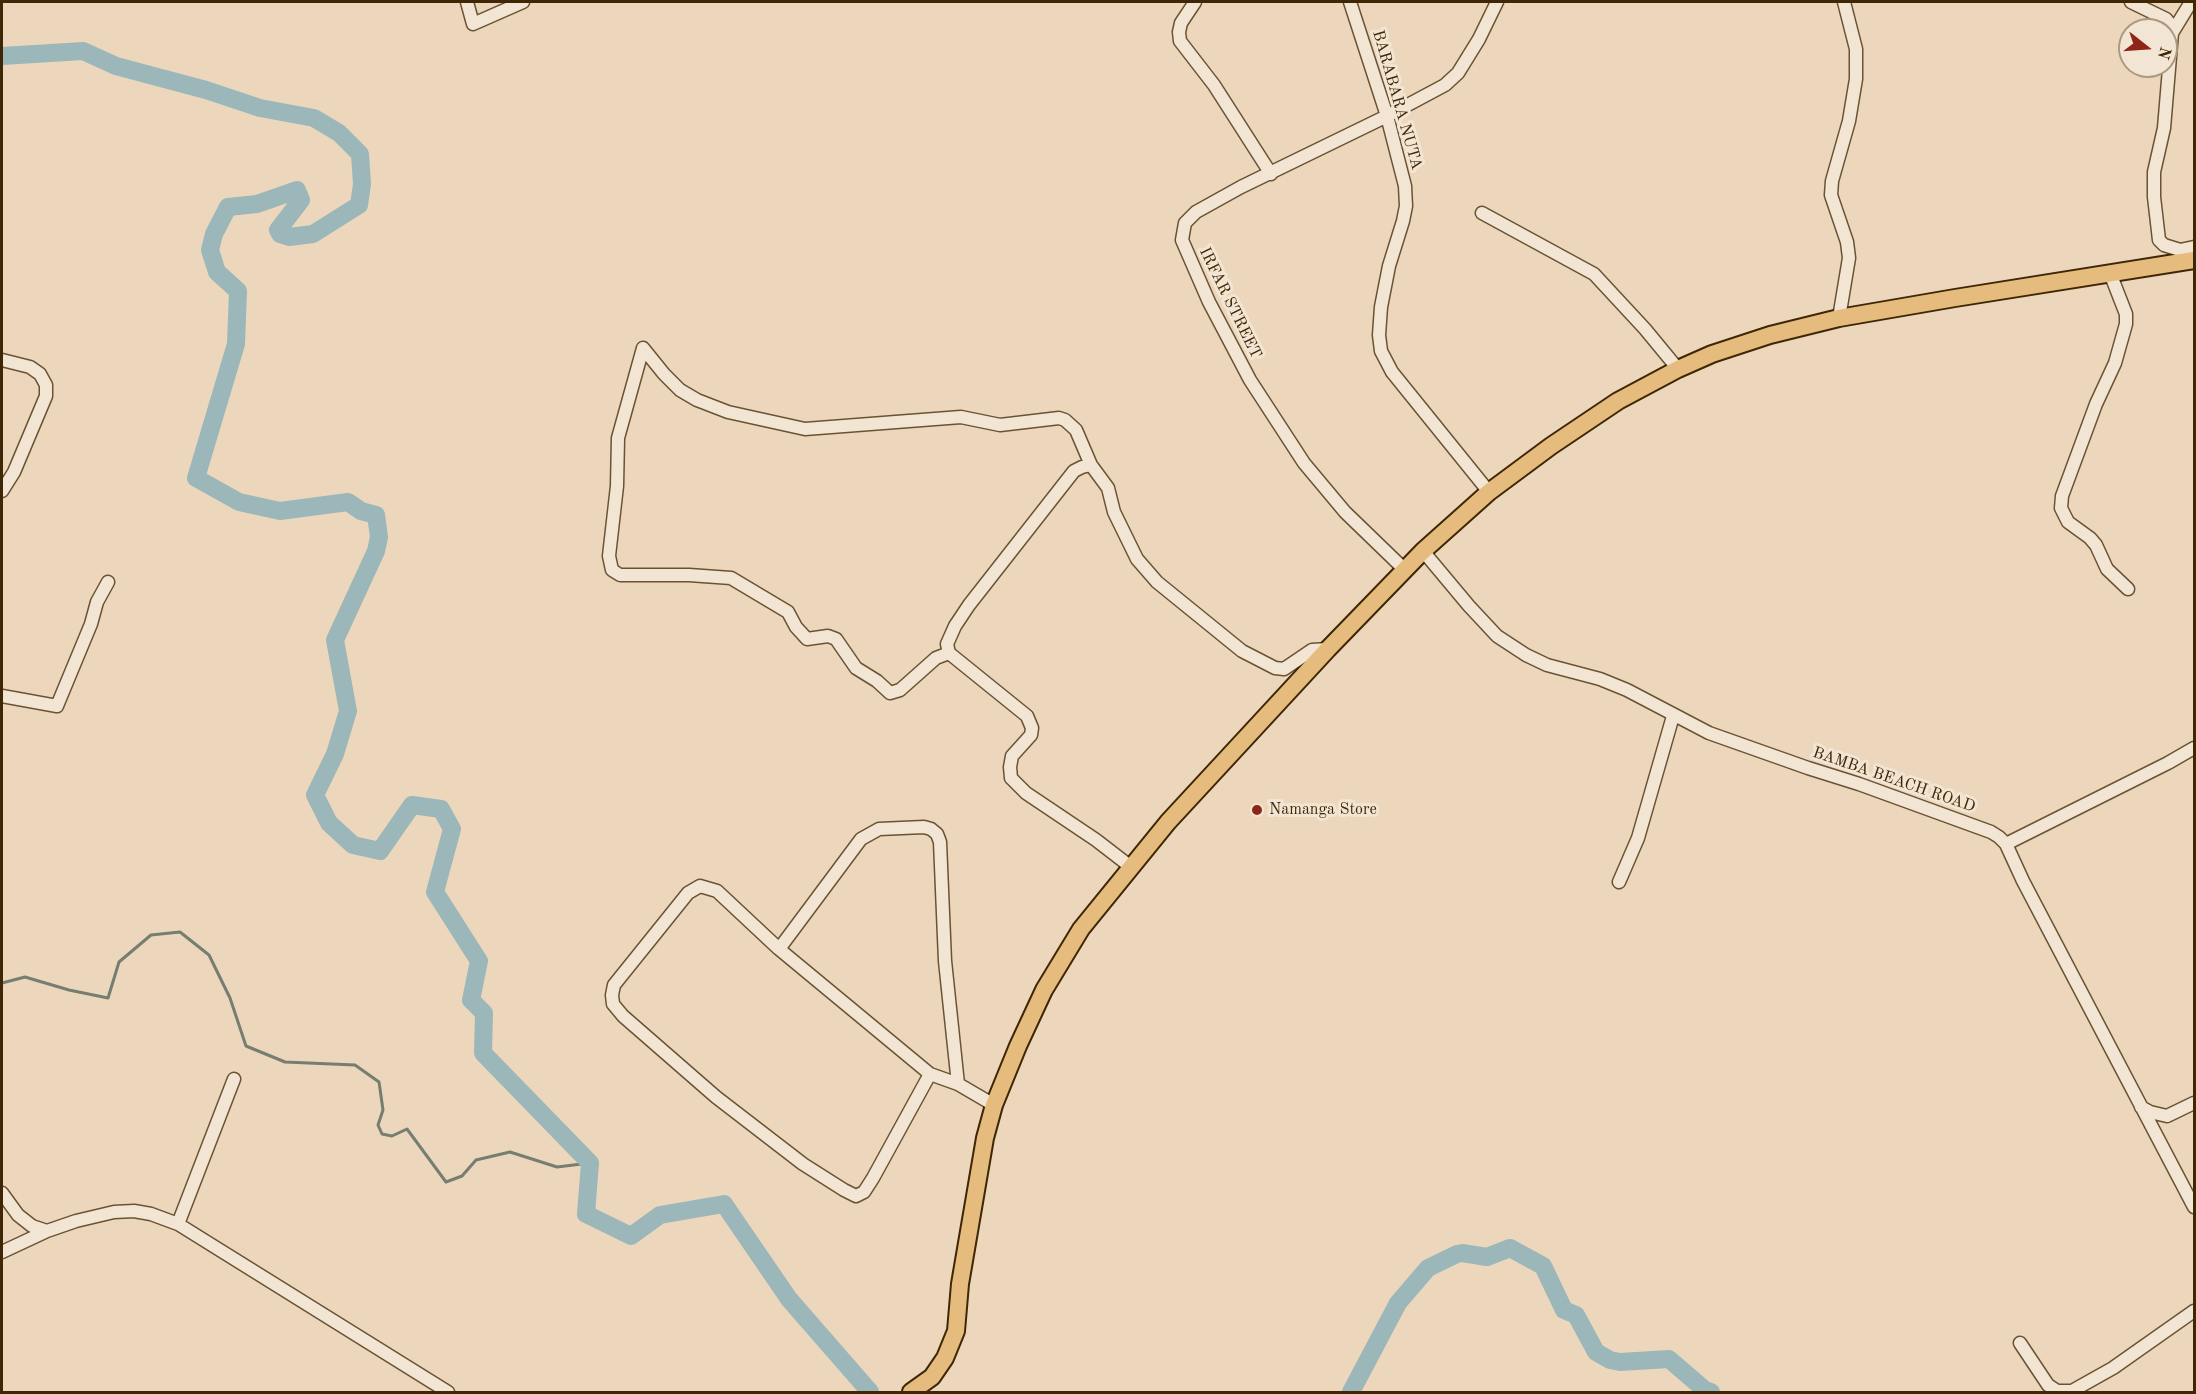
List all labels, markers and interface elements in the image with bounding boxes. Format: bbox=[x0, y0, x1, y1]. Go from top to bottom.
north arrow bbox=[2118, 18, 2178, 78]
street label: BARABARA NUTA bbox=[1368, 28, 1426, 172]
text: N bbox=[2154, 44, 2173, 61]
street label: IRFAR STREET bbox=[1195, 244, 1265, 362]
street label: BAMBA BEACH ROAD bbox=[1810, 743, 1978, 817]
place label: Namanga Store bbox=[1269, 800, 1377, 820]
marker: Namanga Store bbox=[1250, 803, 1264, 817]

